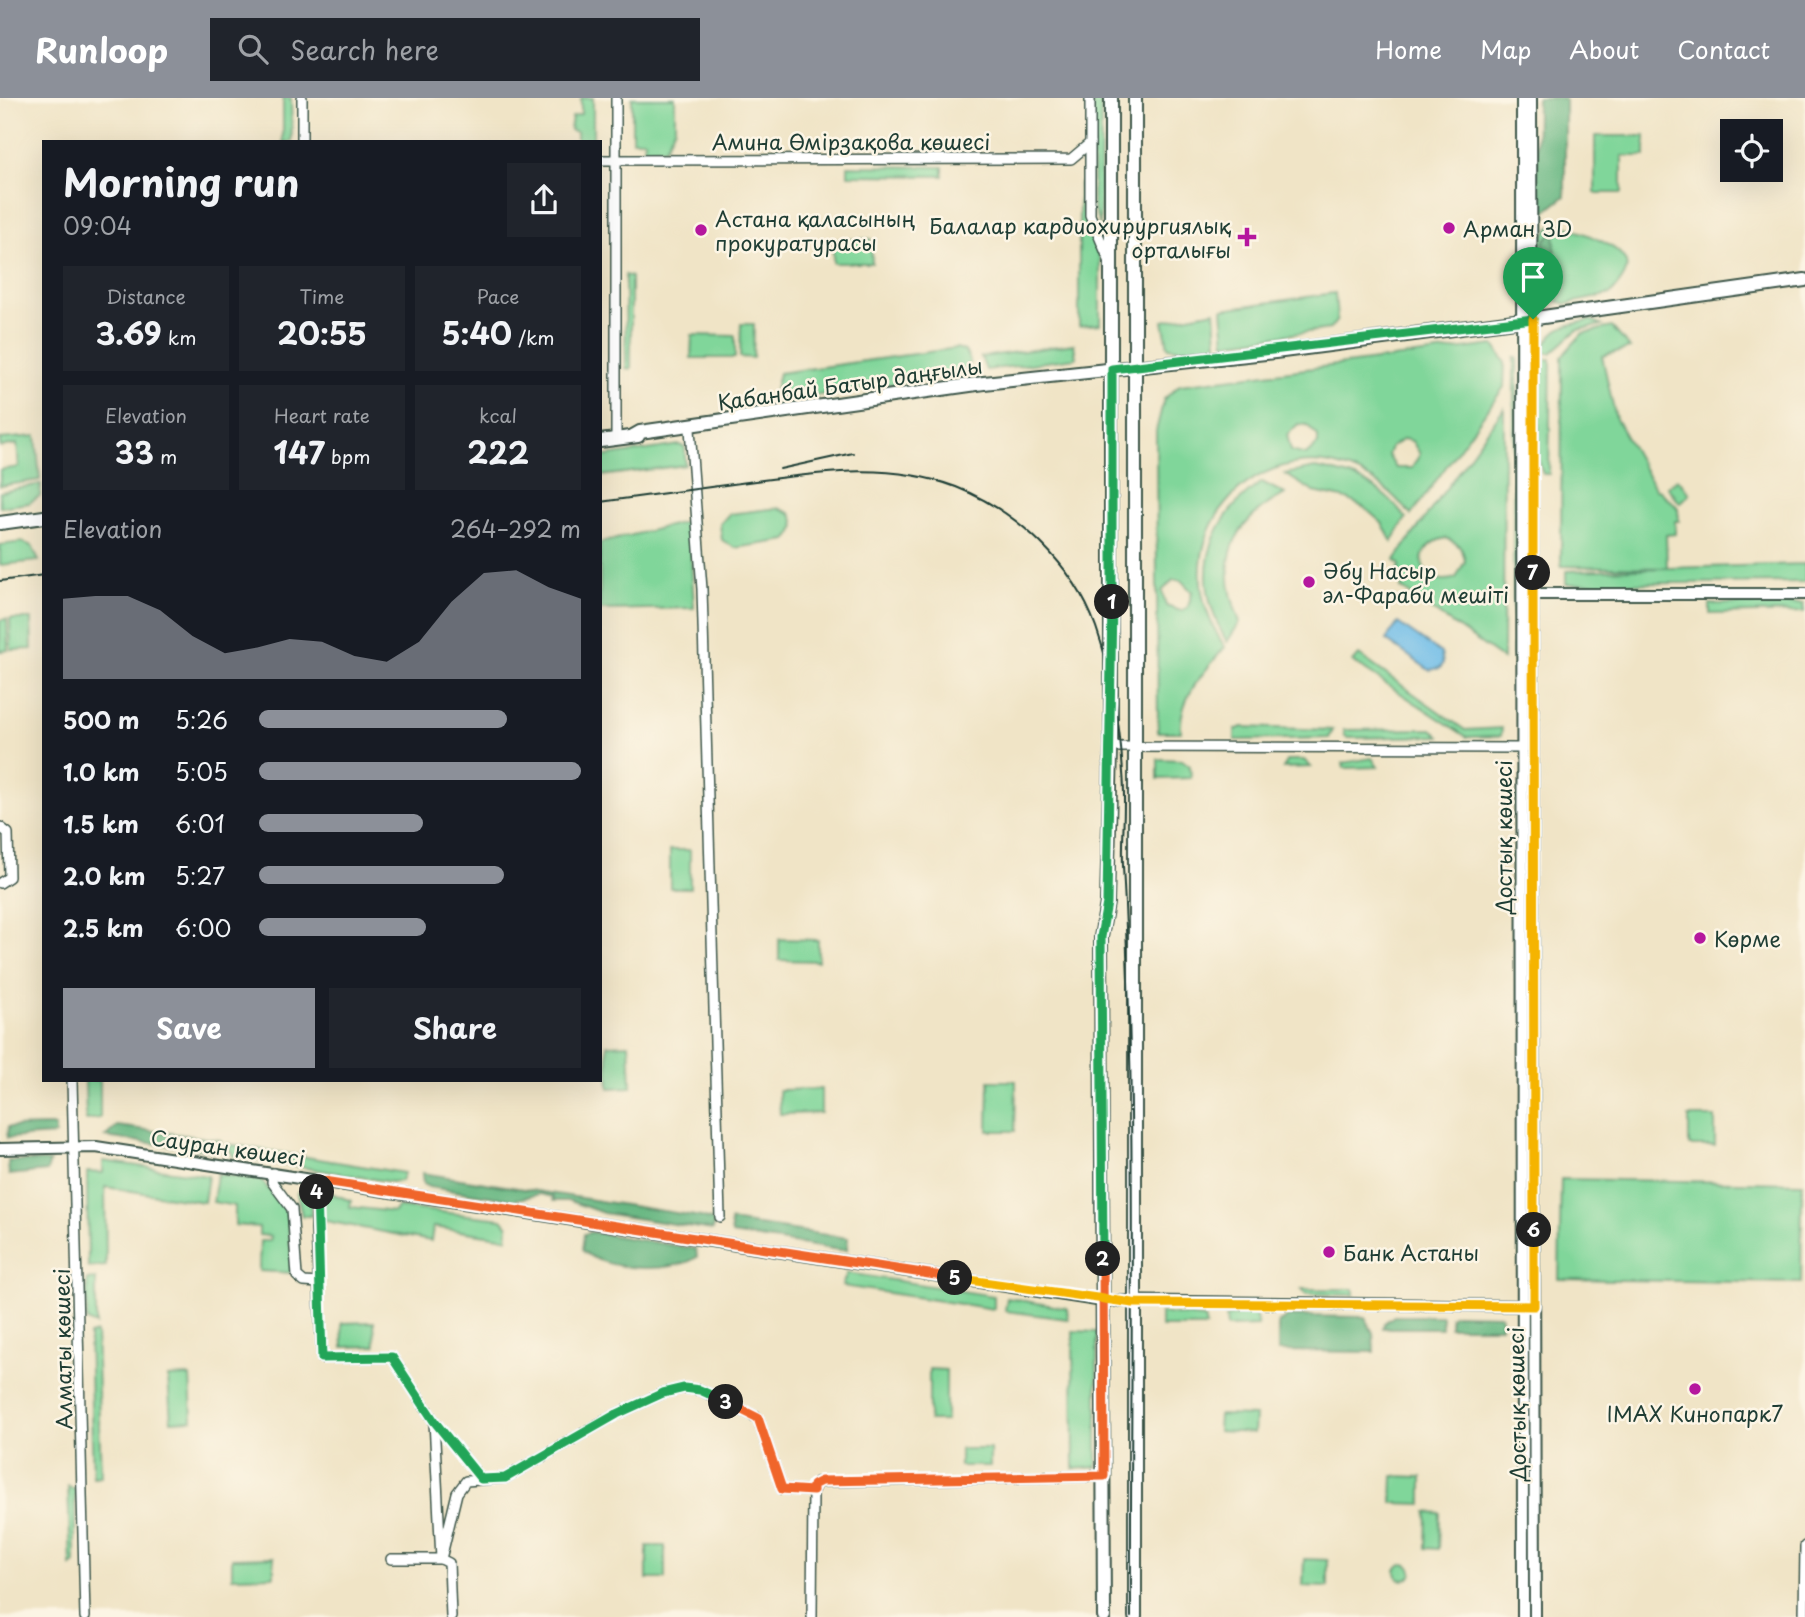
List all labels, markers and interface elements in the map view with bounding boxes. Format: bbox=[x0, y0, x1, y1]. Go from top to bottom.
search box bbox=[210, 18, 700, 81]
text: Runloop bbox=[35, 24, 168, 74]
icon: search bbox=[234, 30, 272, 68]
text: Search here bbox=[290, 30, 439, 69]
text: Home bbox=[1375, 31, 1442, 67]
text: Map bbox=[1480, 31, 1531, 67]
text: About bbox=[1569, 31, 1639, 67]
text: Contact bbox=[1677, 31, 1770, 67]
map controls bbox=[1720, 119, 1783, 182]
button: locate bbox=[1720, 119, 1783, 182]
street label: Амина Өмірзақова көшесі bbox=[712, 125, 990, 157]
text: Morning run bbox=[63, 153, 299, 210]
button: share bbox=[507, 163, 581, 237]
place label: Астана қаласының прокуратурасы bbox=[715, 202, 915, 258]
text: 09:04 bbox=[63, 208, 132, 243]
place label: Балалар кардиохирургиялық орталығы bbox=[929, 209, 1232, 265]
place label: Арман 3D bbox=[1463, 212, 1572, 244]
marker: Арман 3D bbox=[1441, 220, 1457, 236]
marker: Астана қаласының прокуратурасы bbox=[693, 222, 709, 238]
marker: Балалар кардиохирургиялық орталығы bbox=[1237, 227, 1257, 247]
pin bbox=[1503, 247, 1563, 319]
icon: arrive bbox=[1514, 258, 1552, 296]
text: Distance bbox=[106, 282, 186, 310]
text: Time bbox=[300, 282, 344, 310]
text: Pace bbox=[477, 282, 519, 310]
text: 3.69 bbox=[96, 310, 162, 355]
text: 20:55 bbox=[277, 310, 367, 355]
text: 5:40 bbox=[441, 310, 512, 355]
text: km bbox=[162, 323, 196, 351]
text: /km bbox=[512, 323, 555, 351]
street label: Қабанбай Батыр даңғылы bbox=[716, 349, 984, 417]
text: Elevation bbox=[105, 401, 187, 429]
text: Heart rate bbox=[274, 401, 370, 429]
text: kcal bbox=[479, 401, 517, 429]
text: 33 bbox=[115, 429, 154, 474]
text: 147 bbox=[274, 429, 325, 474]
text: 222 bbox=[467, 429, 529, 474]
text: m bbox=[154, 442, 177, 470]
text: bpm bbox=[325, 442, 370, 470]
text: Elevation bbox=[63, 511, 162, 546]
text: 264–292 m bbox=[450, 511, 581, 546]
place label: Әбу Насыр әл-Фараби мешіті bbox=[1323, 554, 1509, 610]
pin: 7 bbox=[1516, 556, 1550, 590]
text: 7 bbox=[1527, 558, 1538, 586]
marker: Әбу Насыр әл-Фараби мешіті bbox=[1301, 574, 1317, 590]
pin: 1 bbox=[1094, 584, 1130, 620]
text: 1 bbox=[1107, 587, 1116, 615]
text: 500 m bbox=[63, 702, 140, 737]
text: 5:26 bbox=[175, 702, 228, 737]
text: 1.0 km bbox=[63, 754, 140, 789]
text: 5:05 bbox=[175, 754, 228, 789]
street label: Достық көшесі bbox=[1487, 760, 1519, 915]
text: 1.5 km bbox=[63, 806, 139, 841]
text: 6:01 bbox=[175, 806, 225, 841]
text: 2.0 km bbox=[63, 858, 145, 893]
text: 5:27 bbox=[175, 858, 225, 893]
text: 2.5 km bbox=[63, 910, 143, 945]
text: 6:00 bbox=[175, 910, 231, 945]
place label: Көрме bbox=[1714, 922, 1781, 954]
marker: Көрме bbox=[1692, 930, 1708, 946]
button: Save bbox=[63, 988, 315, 1068]
button: Share bbox=[329, 988, 581, 1068]
street label: Сауран көшесі bbox=[149, 1120, 307, 1174]
pin: 4 bbox=[300, 1174, 334, 1210]
text: 4 bbox=[310, 1177, 323, 1205]
pin: 6 bbox=[1516, 1212, 1552, 1248]
text: 6 bbox=[1527, 1215, 1540, 1243]
place label: Банк Астаны bbox=[1343, 1236, 1479, 1268]
pin: 2 bbox=[1086, 1242, 1120, 1276]
text: 2 bbox=[1096, 1244, 1109, 1272]
marker: Банк Астаны bbox=[1321, 1244, 1337, 1260]
pin: 5 bbox=[937, 1260, 972, 1296]
text: 5 bbox=[948, 1263, 961, 1291]
street label: Алматы көшесі bbox=[45, 1268, 79, 1430]
street label: Достық көшесі bbox=[1499, 1327, 1533, 1482]
marker: IMAX Кинопарк7 bbox=[1687, 1381, 1703, 1397]
pin: 3 bbox=[708, 1384, 744, 1420]
text: 3 bbox=[719, 1387, 732, 1415]
place label: IMAX Кинопарк7 bbox=[1607, 1397, 1783, 1429]

